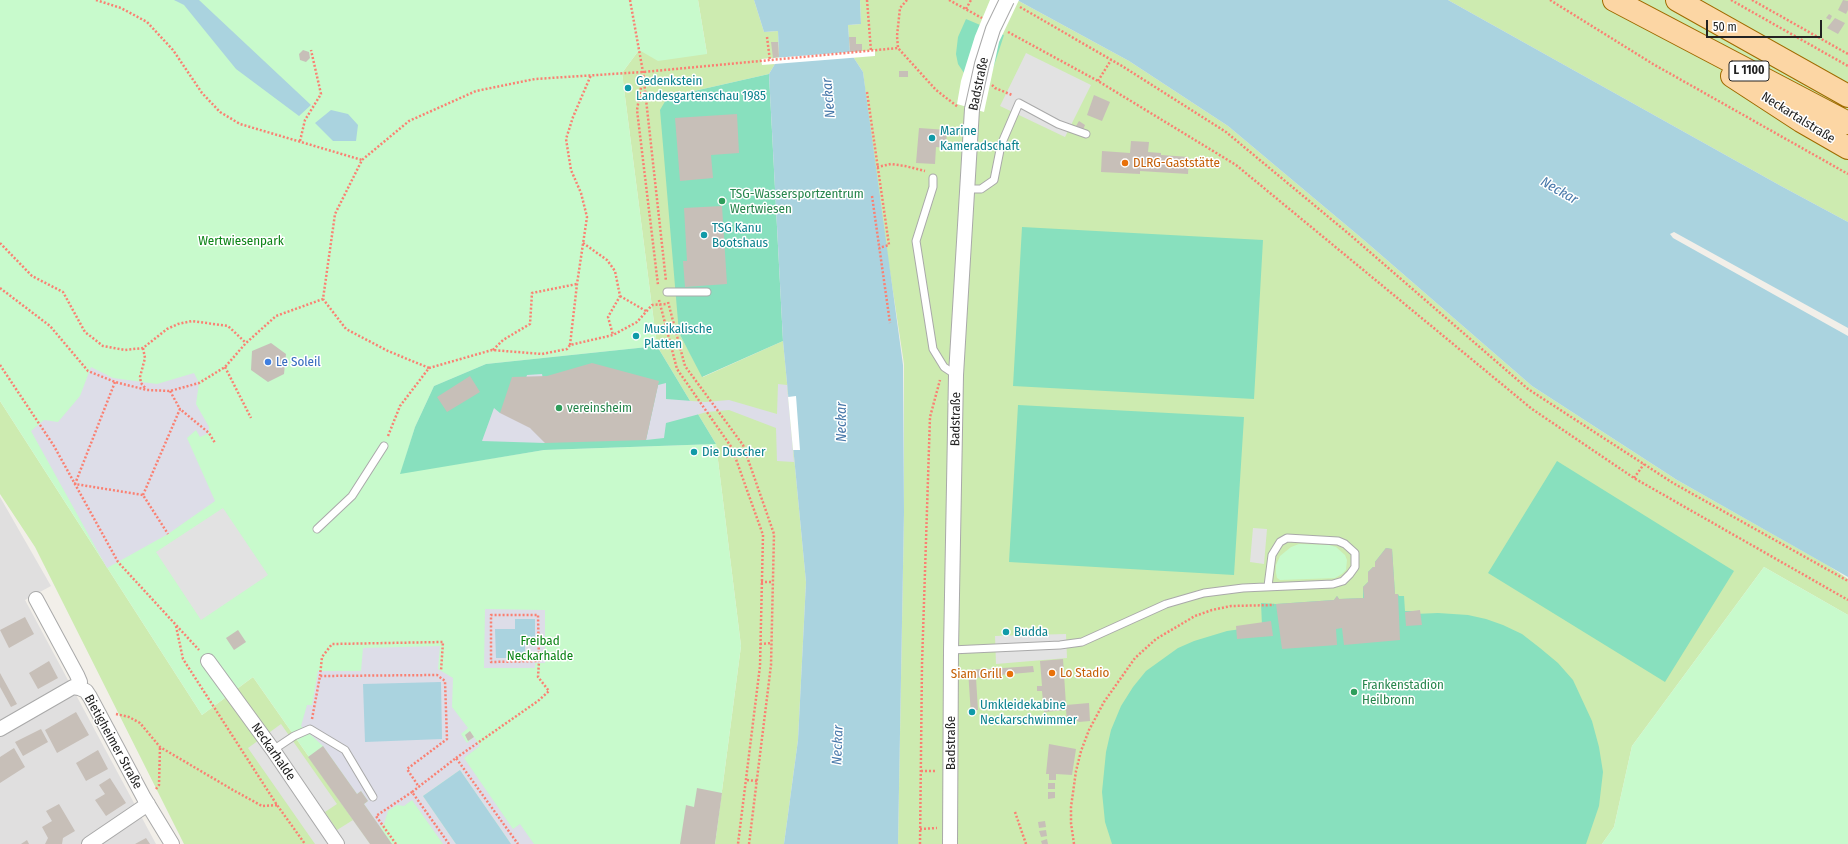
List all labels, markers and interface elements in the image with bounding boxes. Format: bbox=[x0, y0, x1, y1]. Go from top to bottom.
scale bar bbox=[1708, 12, 1824, 38]
text: 50 m bbox=[1713, 20, 1737, 34]
street label: Badstraße bbox=[966, 56, 992, 112]
road number: L 1100 bbox=[1729, 61, 1769, 81]
place label: Gedenkstein Landesgartenschau 1985 bbox=[636, 73, 766, 104]
water label: Neckar bbox=[819, 77, 839, 119]
marker: Gedenkstein Landesgartenschau 1985 bbox=[623, 83, 633, 93]
street label: Neckartalstraße bbox=[1758, 89, 1838, 147]
place label: Marine Kameradschaft bbox=[940, 123, 1020, 154]
marker: Marine Kameradschaft bbox=[927, 133, 937, 143]
place label: DLRG-Gaststätte bbox=[1133, 155, 1220, 171]
marker: DLRG-Gaststätte bbox=[1120, 158, 1130, 168]
water label: Neckar bbox=[1537, 174, 1581, 208]
place label: TSG-Wassersportzentrum Wertwiesen bbox=[730, 186, 864, 217]
marker: TSG-Wassersportzentrum Wertwiesen bbox=[717, 196, 727, 206]
place label: TSG Kanu Bootshaus bbox=[712, 220, 768, 251]
marker: TSG Kanu Bootshaus bbox=[699, 230, 709, 240]
park label: Wertwiesenpark bbox=[198, 233, 284, 249]
place label: Musikalische Platten bbox=[644, 321, 712, 352]
marker: Musikalische Platten bbox=[631, 331, 641, 341]
place label: Le Soleil bbox=[276, 354, 321, 370]
marker: Le Soleil bbox=[263, 357, 273, 367]
street label: Badstraße bbox=[948, 392, 964, 446]
place label: vereinsheim bbox=[567, 400, 632, 416]
water label: Neckar bbox=[834, 402, 850, 442]
marker: vereinsheim bbox=[554, 403, 564, 413]
place label: Die Duscher bbox=[702, 444, 766, 460]
marker: Die Duscher bbox=[689, 447, 699, 457]
place label: Budda bbox=[1014, 624, 1048, 640]
marker: Budda bbox=[1001, 627, 1011, 637]
park label: Freibad Neckarhalde bbox=[507, 633, 573, 664]
place label: Lo Stadio bbox=[1060, 665, 1109, 681]
place label: Siam Grill bbox=[951, 666, 1002, 682]
marker: Lo Stadio bbox=[1047, 668, 1057, 678]
marker: Siam Grill bbox=[1005, 669, 1015, 679]
place label: Frankenstadion Heilbronn bbox=[1362, 677, 1444, 708]
marker: Frankenstadion Heilbronn bbox=[1349, 687, 1359, 697]
street label: Bietigheimer Straße bbox=[81, 692, 145, 792]
place label: Umkleidekabine Neckarschwimmer bbox=[980, 697, 1077, 728]
marker: Umkleidekabine Neckarschwimmer bbox=[967, 707, 977, 717]
street label: Badstraße bbox=[943, 716, 959, 770]
street label: Neckarhalde bbox=[248, 720, 298, 784]
water label: Neckar bbox=[829, 725, 847, 765]

